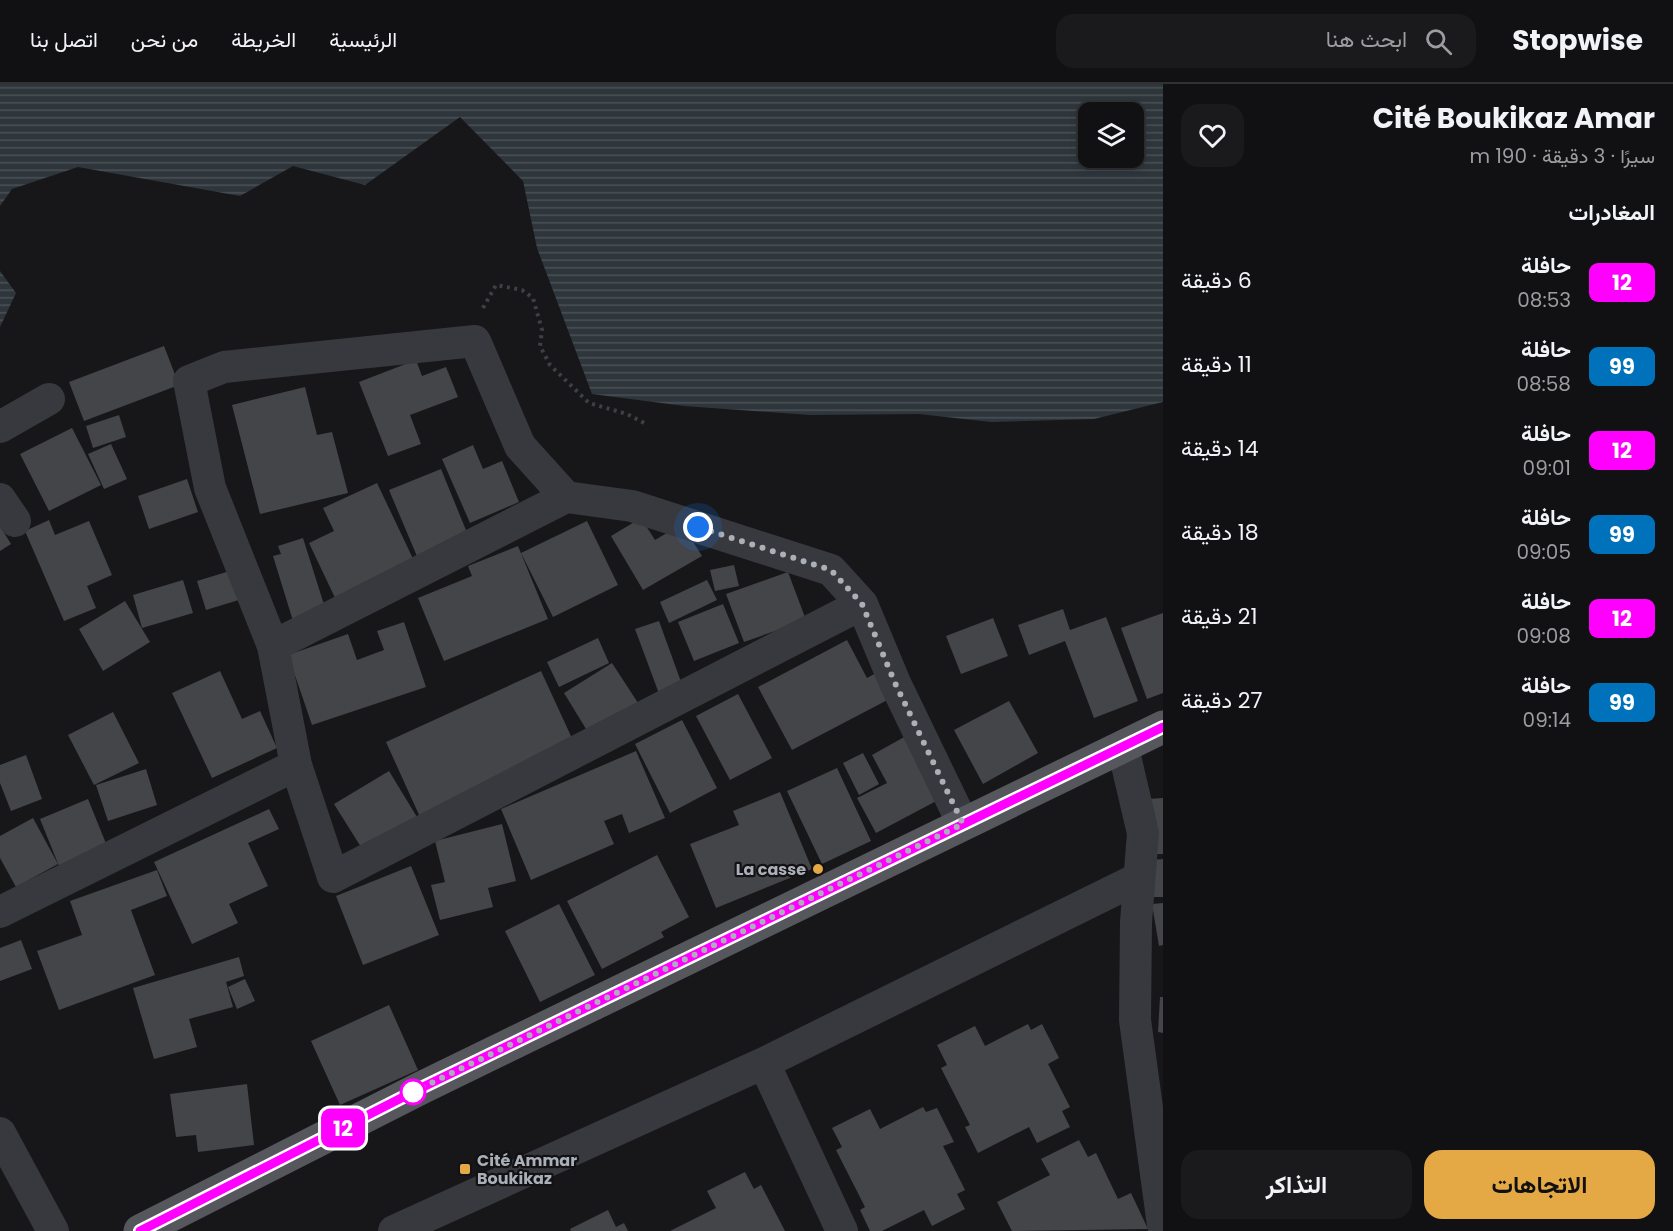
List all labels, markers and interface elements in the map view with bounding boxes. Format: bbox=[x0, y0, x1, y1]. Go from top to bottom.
search box bbox=[1056, 14, 1476, 68]
text: Stopwise bbox=[1512, 21, 1643, 60]
text: ابحث هنا bbox=[1326, 24, 1407, 55]
text: اتصل بنا bbox=[30, 25, 98, 54]
text: من نحن bbox=[131, 25, 198, 54]
text: الخريطة bbox=[231, 25, 296, 54]
text: الرئيسية bbox=[329, 25, 397, 54]
icon: search bbox=[1422, 25, 1455, 58]
text: Cité Boukikaz Amar bbox=[1373, 99, 1655, 138]
map controls bbox=[1078, 102, 1144, 168]
button: layers bbox=[1078, 102, 1144, 168]
button: heart bbox=[1181, 104, 1244, 167]
text: سيرًا · 3 دقيقة · 190 m bbox=[1470, 142, 1655, 170]
text: المغادرات bbox=[1569, 197, 1655, 228]
text: حافلة bbox=[1521, 250, 1571, 281]
text: 6 دقيقة bbox=[1181, 265, 1252, 296]
text: 12 bbox=[1612, 268, 1632, 297]
text: 08:53 bbox=[1517, 286, 1571, 314]
text: حافلة bbox=[1521, 334, 1571, 365]
text: 11 دقيقة bbox=[1181, 349, 1252, 380]
text: 99 bbox=[1609, 352, 1635, 381]
text: 08:58 bbox=[1516, 370, 1571, 398]
text: حافلة bbox=[1521, 418, 1571, 449]
text: 14 دقيقة bbox=[1181, 433, 1259, 464]
text: 12 bbox=[1612, 436, 1632, 465]
text: 09:01 bbox=[1523, 454, 1571, 482]
text: حافلة bbox=[1521, 502, 1571, 533]
your location bbox=[683, 512, 713, 542]
text: 18 دقيقة bbox=[1181, 517, 1259, 548]
text: 99 bbox=[1609, 520, 1635, 549]
text: 09:05 bbox=[1516, 538, 1571, 566]
text: حافلة bbox=[1521, 586, 1571, 617]
text: 21 دقيقة bbox=[1181, 601, 1258, 632]
text: 12 bbox=[1612, 604, 1632, 633]
text: 09:08 bbox=[1516, 622, 1571, 650]
text: حافلة bbox=[1521, 670, 1571, 701]
text: 27 دقيقة bbox=[1181, 685, 1262, 716]
text: 99 bbox=[1609, 688, 1635, 717]
text: 09:14 bbox=[1523, 706, 1571, 734]
place label: La casse bbox=[736, 858, 806, 881]
marker: La casse bbox=[811, 862, 825, 876]
unlabelled marker bbox=[400, 1079, 426, 1105]
line badge: 12 bbox=[316, 1108, 370, 1148]
text: 12 bbox=[333, 1114, 353, 1143]
place label: Cité Ammar Boukikaz bbox=[477, 1149, 577, 1190]
button: التذاكر bbox=[1181, 1150, 1412, 1219]
button: الاتجاهات bbox=[1424, 1150, 1655, 1219]
marker: Cité Ammar Boukikaz bbox=[458, 1162, 472, 1176]

